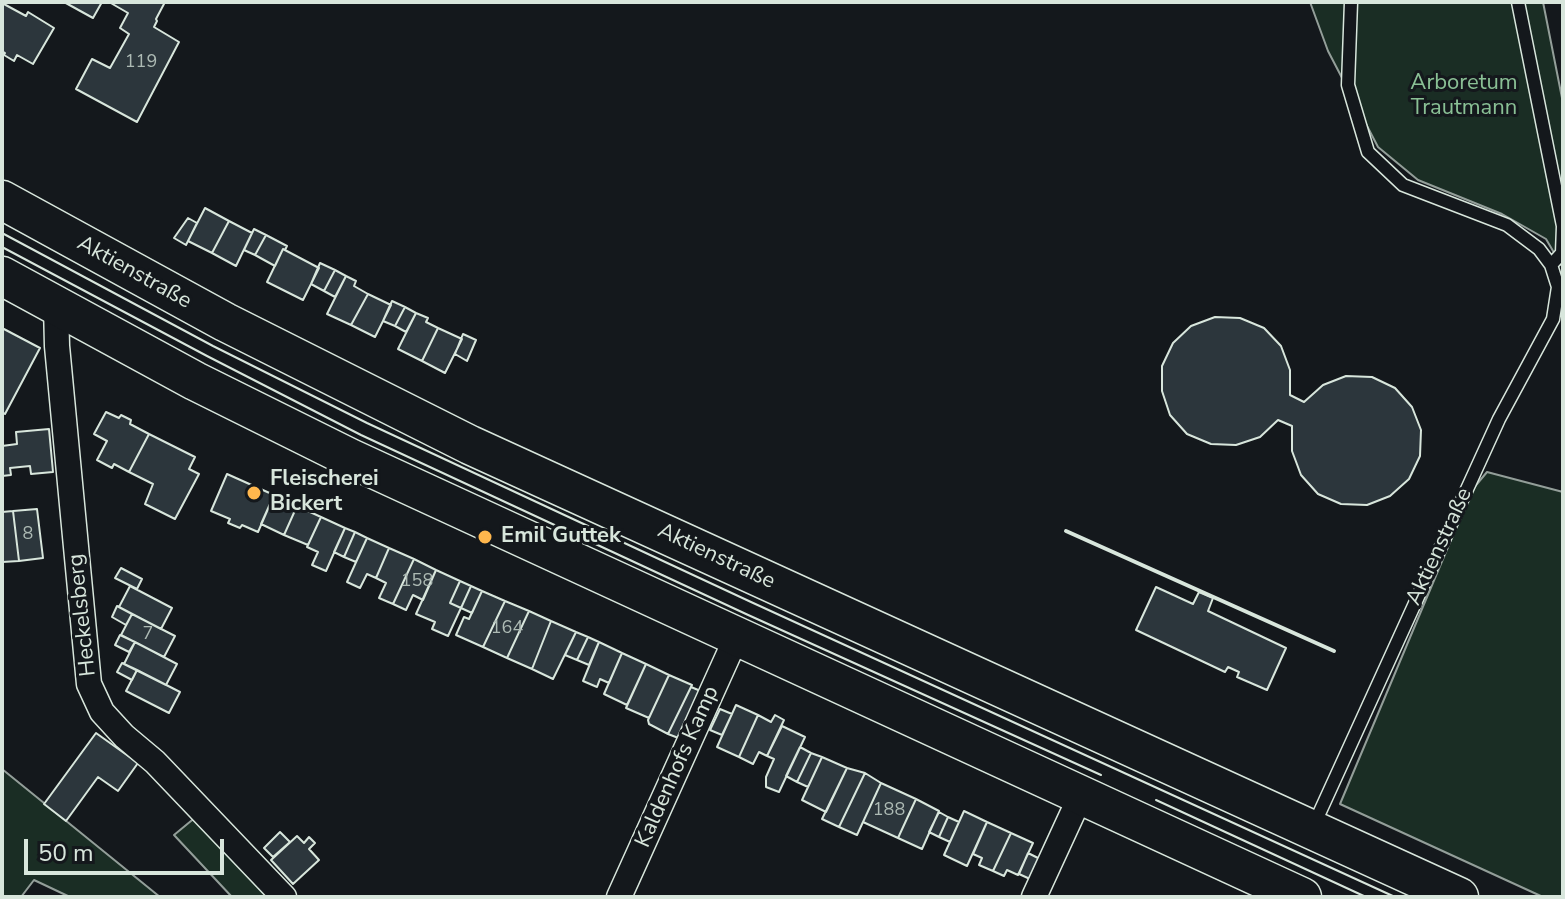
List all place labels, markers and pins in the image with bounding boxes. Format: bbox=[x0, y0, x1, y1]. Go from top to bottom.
place label: Fleischerei Bickert bbox=[270, 467, 379, 518]
marker: Fleischerei Bickert bbox=[245, 484, 263, 502]
place label: Emil Guttek bbox=[501, 524, 621, 550]
marker: Emil Guttek bbox=[476, 528, 494, 546]

